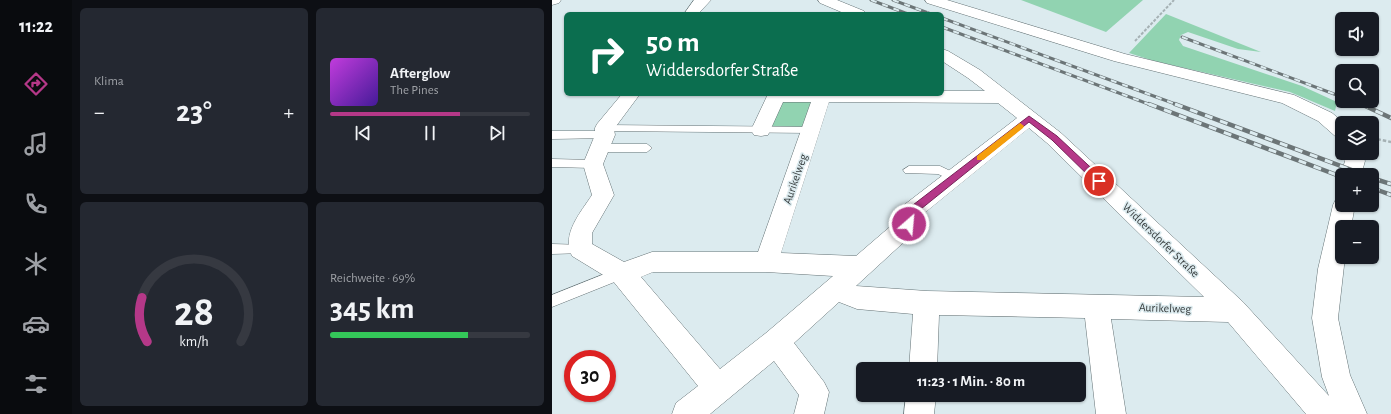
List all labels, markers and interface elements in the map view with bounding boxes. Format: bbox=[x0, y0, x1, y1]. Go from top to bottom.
map controls bbox=[1335, 12, 1379, 264]
button: sound bbox=[1335, 12, 1379, 56]
text: 11:22 bbox=[19, 18, 53, 36]
icon: right bbox=[580, 28, 632, 80]
text: 50 m bbox=[646, 29, 700, 57]
text: Widdersdorfer Straße bbox=[646, 62, 798, 80]
button: search bbox=[1335, 64, 1379, 108]
text: Afterglow bbox=[390, 66, 450, 81]
icon: directions bbox=[22, 70, 50, 98]
text: Klima bbox=[94, 75, 124, 88]
text: The Pines bbox=[390, 84, 439, 97]
text: 23° bbox=[176, 97, 212, 127]
text: − bbox=[94, 101, 105, 123]
text: + bbox=[283, 101, 294, 123]
button: layers bbox=[1335, 116, 1379, 160]
icon: previous bbox=[352, 122, 374, 144]
icon: pause bbox=[419, 122, 441, 144]
icon: next bbox=[486, 122, 508, 144]
icon: music bbox=[22, 130, 50, 158]
street label: Aurikelweg bbox=[781, 152, 809, 206]
pin bbox=[1082, 164, 1116, 198]
button: + bbox=[1335, 168, 1379, 212]
icon: arrive bbox=[1088, 170, 1110, 192]
icon: phone bbox=[22, 190, 50, 218]
street label: Widdersdorfer Straße bbox=[1120, 200, 1202, 280]
position arrow bbox=[888, 203, 930, 245]
button: − bbox=[1335, 220, 1379, 264]
icon: climate bbox=[22, 250, 50, 278]
text: Reichweite · 69% bbox=[330, 272, 415, 285]
text: 28 bbox=[174, 292, 214, 333]
text: 345 km bbox=[330, 294, 415, 324]
street label: Aurikelweg bbox=[1139, 301, 1192, 315]
icon: car bbox=[22, 310, 50, 338]
text: km/h bbox=[179, 335, 209, 349]
speed limit sign: 30 bbox=[564, 350, 616, 402]
icon: filters bbox=[22, 370, 50, 398]
text: 11:23 · 1 Min. · 80 m bbox=[917, 374, 1025, 389]

